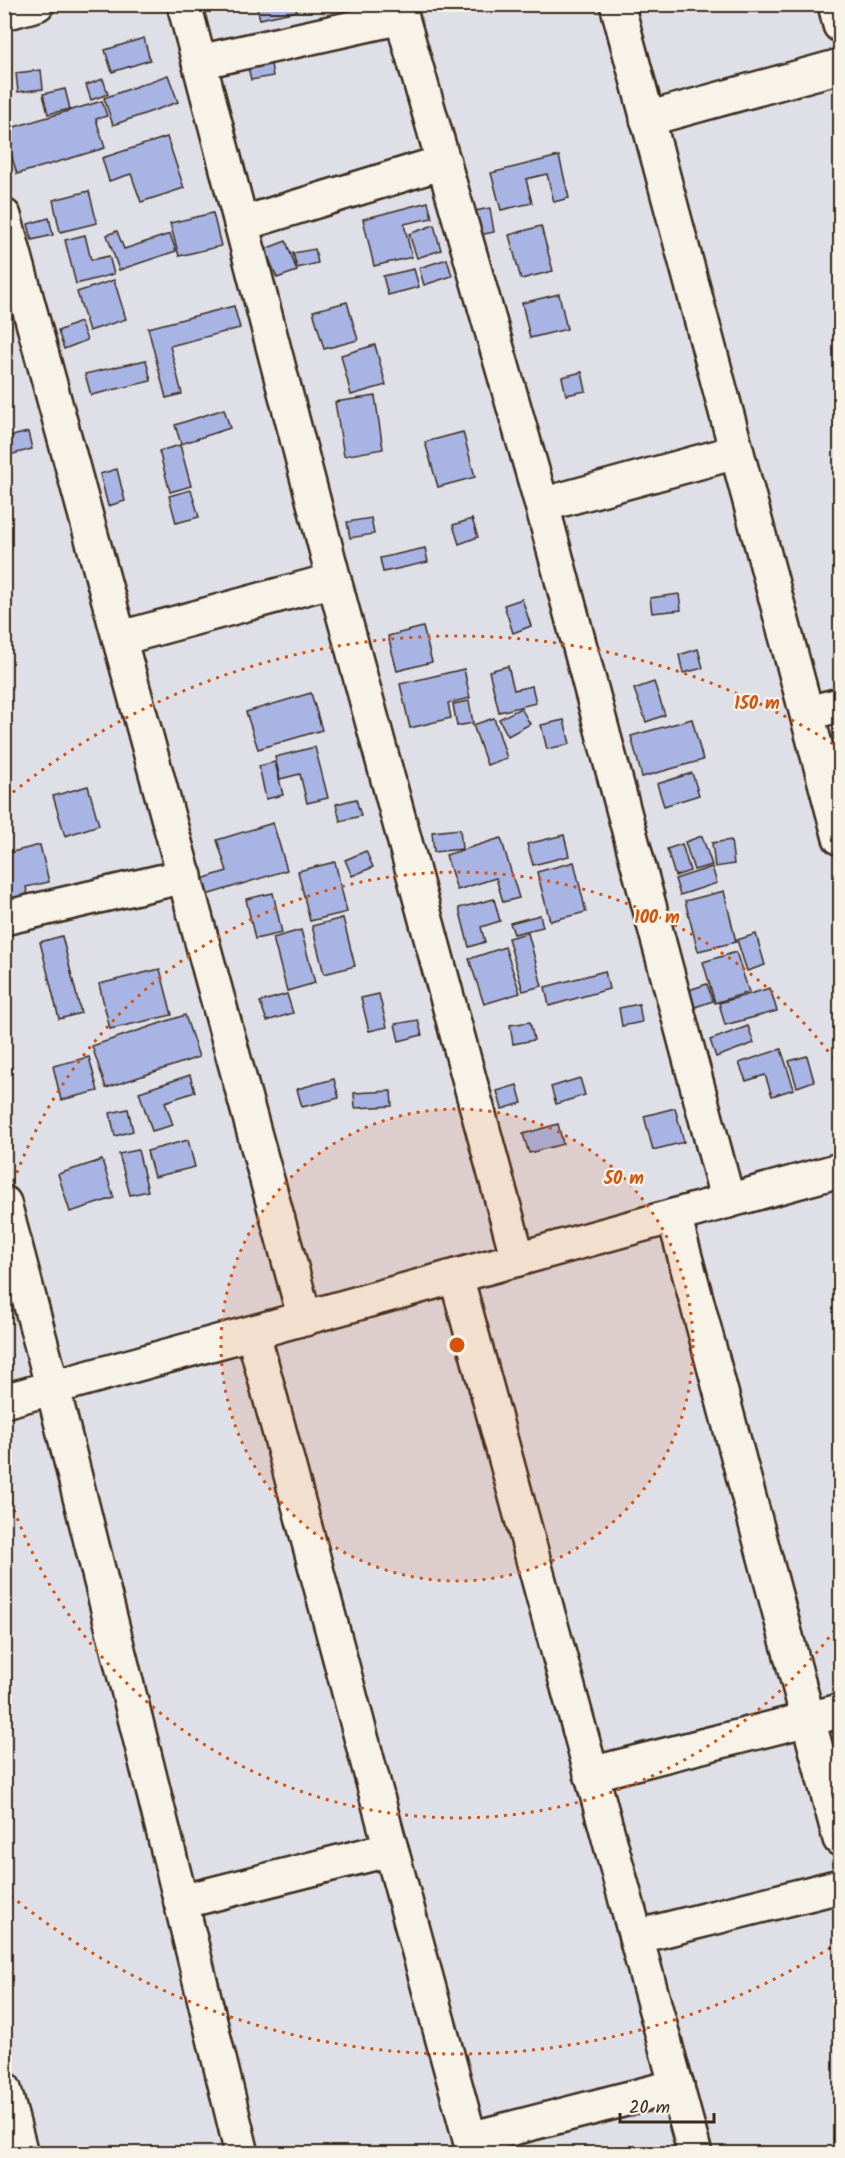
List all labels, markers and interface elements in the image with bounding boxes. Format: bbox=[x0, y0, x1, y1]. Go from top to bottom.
text: 150 m bbox=[734, 690, 780, 719]
text: 100 m bbox=[634, 904, 680, 933]
text: 50 m bbox=[603, 1165, 644, 1194]
centre of rings bbox=[447, 1335, 467, 1355]
scale bar bbox=[620, 2086, 714, 2124]
text: 20 m bbox=[629, 2094, 670, 2123]

